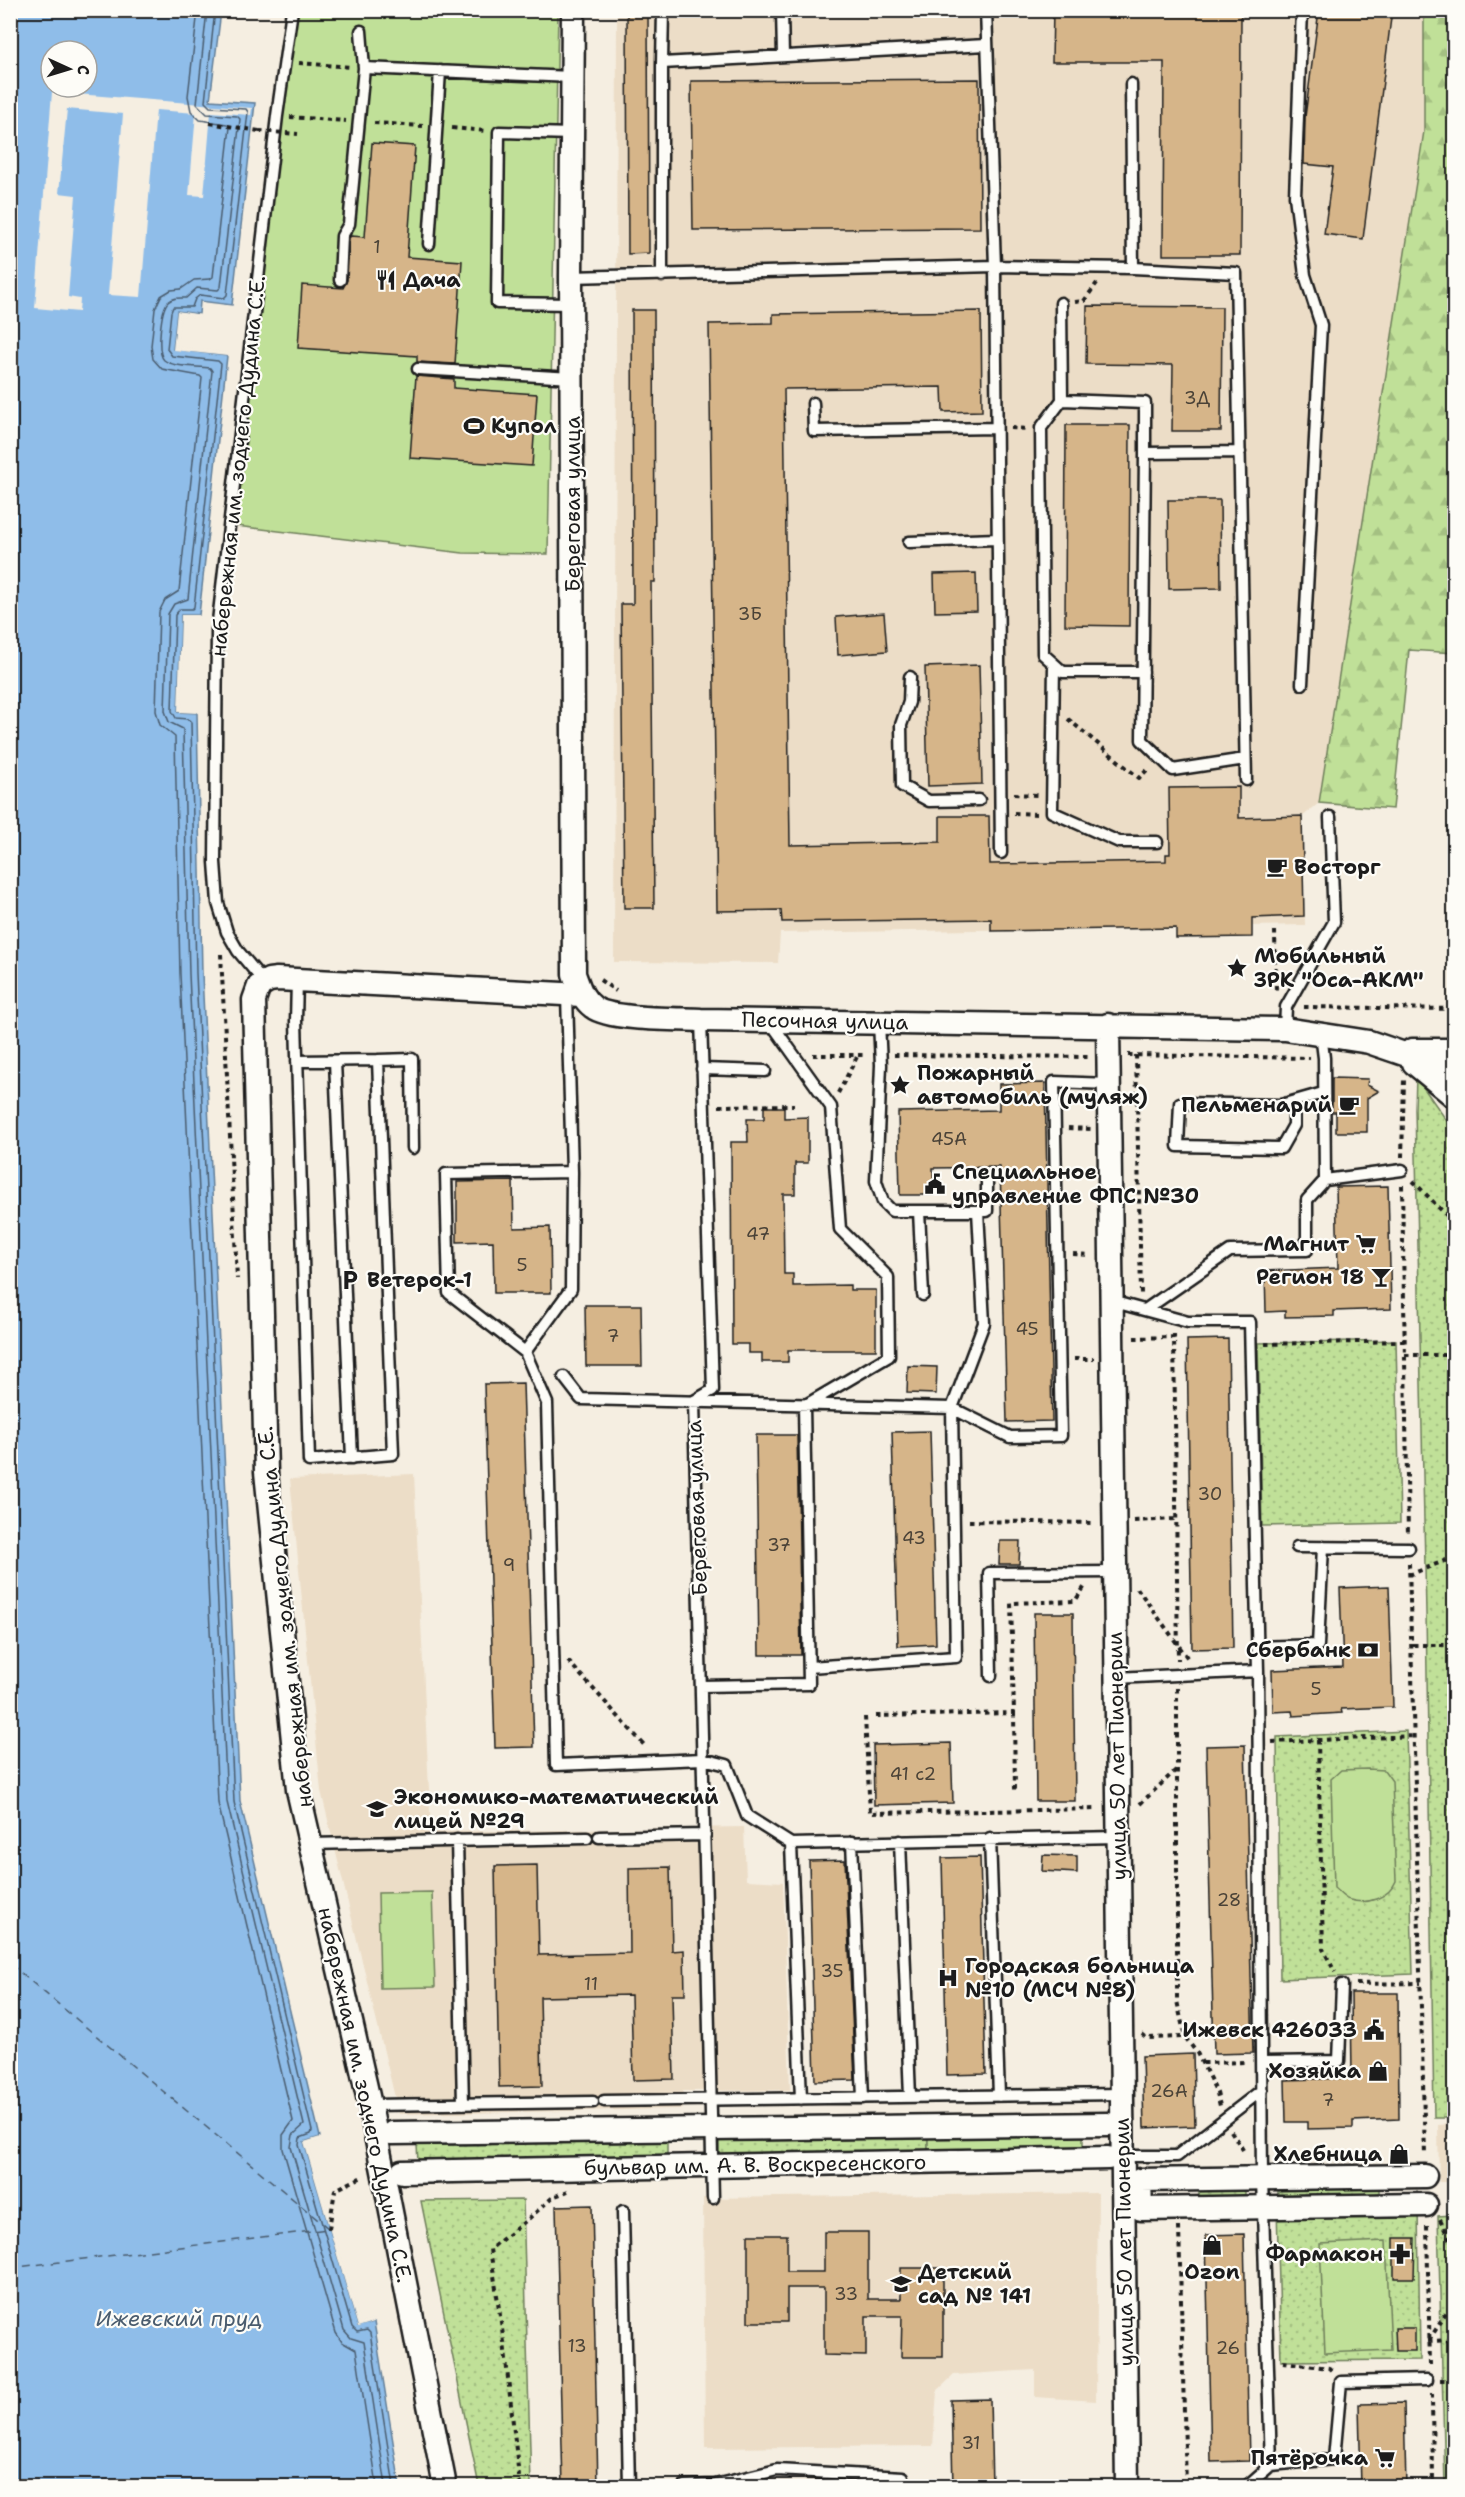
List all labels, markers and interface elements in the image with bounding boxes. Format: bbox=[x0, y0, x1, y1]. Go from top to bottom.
north arrow bbox=[39, 39, 99, 99]
text: С bbox=[73, 64, 94, 76]
house number: 1 bbox=[373, 235, 381, 259]
place label: Дача bbox=[403, 266, 461, 294]
restaurant icon: Дача bbox=[374, 268, 398, 292]
street label: набережная им. зодчего Дудина С.Е. bbox=[204, 274, 272, 658]
house number: 3Д bbox=[1184, 386, 1211, 410]
place label: Купол bbox=[491, 412, 557, 440]
sports icon: Купол bbox=[462, 414, 486, 438]
street label: Береговая улица bbox=[559, 416, 587, 592]
house number: 3Б bbox=[738, 602, 762, 626]
place label: Восторг bbox=[1294, 853, 1381, 881]
cafe icon: Восторг bbox=[1265, 855, 1289, 879]
place label: Мобильный ЗРК "Оса-АКМ" bbox=[1254, 942, 1424, 994]
place icon: Мобильный ЗРК "Оса-АКМ" bbox=[1225, 956, 1249, 980]
street label: Песочная улица bbox=[741, 1006, 909, 1036]
place label: Пожарный автомобиль (муляж) bbox=[917, 1059, 1148, 1111]
place icon: Пожарный автомобиль (муляж) bbox=[888, 1073, 912, 1097]
place label: Пельменарий bbox=[1181, 1091, 1332, 1119]
cafe icon: Пельменарий bbox=[1337, 1093, 1361, 1117]
house number: 45А bbox=[931, 1127, 967, 1151]
place label: Специальное управление ФПС №30 bbox=[952, 1158, 1199, 1210]
public building icon: Специальное управление ФПС №30 bbox=[923, 1172, 947, 1196]
house number: 47 bbox=[746, 1222, 770, 1246]
place label: Магнит bbox=[1263, 1230, 1349, 1258]
supermarket icon: Магнит bbox=[1354, 1232, 1378, 1256]
house number: 5 bbox=[516, 1253, 528, 1277]
place label: Регион 18 bbox=[1256, 1263, 1364, 1291]
bar icon: Регион 18 bbox=[1369, 1265, 1393, 1289]
place label: Ветерок-1 bbox=[367, 1266, 472, 1294]
parking icon: Ветерок-1 bbox=[338, 1268, 362, 1292]
house number: 45 bbox=[1015, 1317, 1039, 1341]
house number: 7 bbox=[607, 1324, 619, 1348]
street label: Береговая улица bbox=[680, 1419, 714, 1597]
street label: набережная им. зодчего Дудина С.Е. bbox=[251, 1425, 319, 1809]
house number: 30 bbox=[1198, 1482, 1222, 1506]
house number: 43 bbox=[902, 1526, 926, 1550]
house number: 37 bbox=[767, 1533, 791, 1557]
house number: 9 bbox=[503, 1553, 515, 1577]
street label: улица 50 лет Пионерии bbox=[1101, 1631, 1133, 1881]
place label: Сбербанк bbox=[1246, 1636, 1351, 1664]
bank icon: Сбербанк bbox=[1356, 1638, 1380, 1662]
house number: 5 bbox=[1310, 1677, 1322, 1701]
house number: 41 с2 bbox=[890, 1762, 936, 1786]
place label: Экономико-математический лицей №29 bbox=[394, 1783, 719, 1835]
school or university icon: Экономико-математический лицей №29 bbox=[365, 1797, 389, 1821]
house number: 28 bbox=[1217, 1888, 1241, 1912]
street label: набережная им. зодчего Дудина С.Е. bbox=[311, 1905, 419, 2285]
place label: Городская больница №10 (МСЧ №8) bbox=[965, 1952, 1195, 2004]
house number: 35 bbox=[820, 1959, 844, 1983]
hospital icon: Городская больница №10 (МСЧ №8) bbox=[936, 1966, 960, 1990]
house number: 11 bbox=[584, 1972, 598, 1996]
place label: Ижевск 426033 bbox=[1182, 2016, 1357, 2044]
public building icon: Ижевск 426033 bbox=[1362, 2018, 1386, 2042]
place label: Хозяйка bbox=[1268, 2057, 1362, 2085]
shop icon: Хозяйка bbox=[1366, 2059, 1390, 2083]
house number: 26А bbox=[1150, 2079, 1188, 2103]
house number: 7 bbox=[1322, 2088, 1334, 2112]
street label: улица 50 лет Пионерии bbox=[1108, 2117, 1140, 2367]
place label: Хлебница bbox=[1273, 2140, 1383, 2168]
shop icon: Хлебница bbox=[1387, 2142, 1411, 2166]
street label: бульвар им. А. В. Воскресенского bbox=[583, 2148, 927, 2182]
shop icon: Ozon bbox=[1200, 2233, 1224, 2257]
place label: Фармакон bbox=[1265, 2240, 1383, 2268]
pharmacy icon: Фармакон bbox=[1388, 2242, 1412, 2266]
place label: Детский сад № 141 bbox=[918, 2258, 1031, 2310]
place label: Ozon bbox=[1184, 2258, 1240, 2286]
school or university icon: Детский сад № 141 bbox=[889, 2272, 913, 2296]
house number: 33 bbox=[834, 2282, 858, 2306]
water label: Ижевский пруд bbox=[96, 2304, 262, 2333]
house number: 13 bbox=[567, 2334, 587, 2358]
house number: 26 bbox=[1216, 2336, 1240, 2360]
house number: 31 bbox=[961, 2431, 981, 2455]
place label: Пятёрочка bbox=[1251, 2444, 1369, 2472]
supermarket icon: Пятёрочка bbox=[1373, 2446, 1397, 2470]

